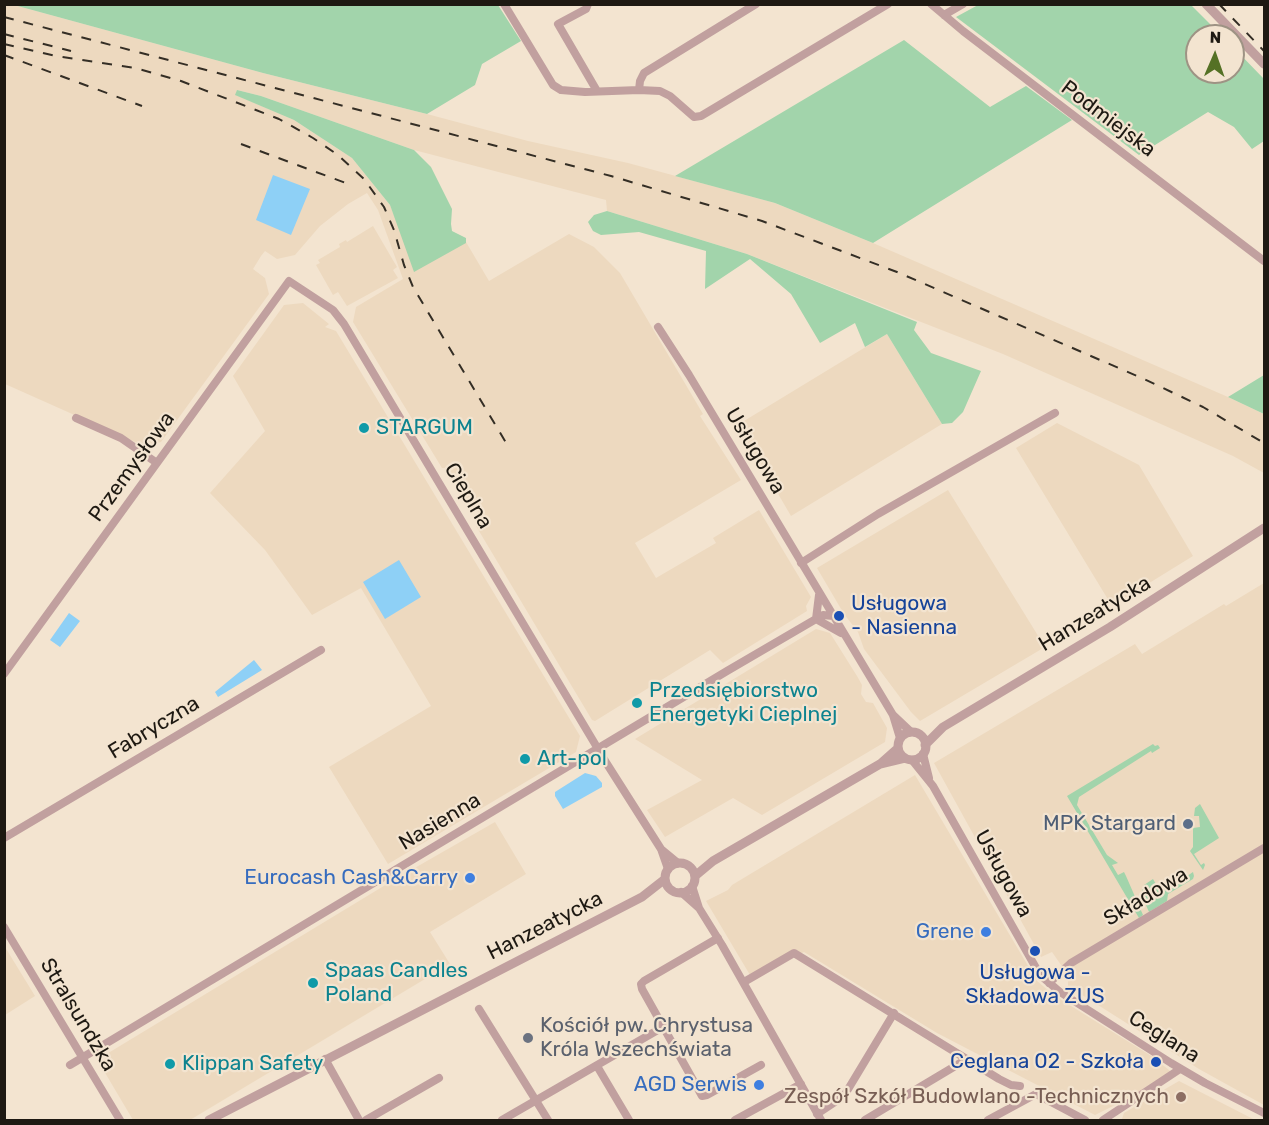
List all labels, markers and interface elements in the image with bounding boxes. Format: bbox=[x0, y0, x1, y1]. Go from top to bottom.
north arrow bbox=[1185, 24, 1245, 84]
text: N bbox=[1209, 28, 1222, 47]
street label: Podmiejska bbox=[1056, 75, 1160, 163]
street label: Usługowa bbox=[719, 403, 791, 499]
street label: Przemysłowa bbox=[84, 407, 180, 527]
place label: STARGUM bbox=[376, 415, 473, 441]
marker: STARGUM bbox=[357, 421, 371, 435]
street label: Cieplna bbox=[438, 458, 498, 534]
street label: Hanzeatycka bbox=[1034, 571, 1156, 657]
place label: Usługowa - Nasienna bbox=[851, 591, 957, 641]
marker: Usługowa - Nasienna bbox=[832, 609, 846, 623]
place label: Przedsiębiorstwo Energetyki Cieplnej bbox=[649, 678, 837, 728]
street label: Fabryczna bbox=[104, 691, 204, 765]
marker: Przedsiębiorstwo Energetyki Cieplnej bbox=[630, 696, 644, 710]
place label: Art-pol bbox=[537, 746, 607, 772]
marker: Art-pol bbox=[518, 752, 532, 766]
street label: Nasienna bbox=[395, 788, 485, 856]
place label: MPK Stargard bbox=[1043, 811, 1176, 837]
marker: MPK Stargard bbox=[1181, 817, 1195, 831]
street label: Usługowa bbox=[969, 826, 1037, 922]
street label: Składowa bbox=[1099, 862, 1193, 932]
place label: Eurocash Cash&Carry bbox=[244, 865, 458, 891]
marker: Eurocash Cash&Carry bbox=[463, 871, 477, 885]
street label: Hanzeatycka bbox=[483, 886, 607, 966]
place label: Grene bbox=[916, 919, 974, 945]
marker: Grene bbox=[979, 925, 993, 939]
marker: Usługowa - Składowa ZUS bbox=[1028, 944, 1042, 958]
street label: Stralsundzka bbox=[34, 954, 122, 1076]
place label: Spaas Candles Poland bbox=[325, 958, 468, 1008]
place label: Usługowa - Składowa ZUS bbox=[965, 960, 1105, 1010]
marker: Spaas Candles Poland bbox=[306, 976, 320, 990]
street label: Ceglana bbox=[1124, 1005, 1204, 1069]
place label: Kościół pw. Chrystusa Króla Wszechświata bbox=[540, 1013, 753, 1063]
marker: Kościół pw. Chrystusa Króla Wszechświata bbox=[521, 1031, 535, 1045]
place label: Ceglana 02 - Szkoła bbox=[950, 1049, 1144, 1075]
place label: Klippan Safety bbox=[182, 1051, 323, 1077]
marker: Ceglana 02 - Szkoła bbox=[1149, 1055, 1163, 1069]
marker: Klippan Safety bbox=[163, 1057, 177, 1071]
place label: AGD Serwis bbox=[634, 1072, 747, 1098]
marker: AGD Serwis bbox=[752, 1078, 766, 1092]
place label: Zespół Szkół Budowlano -Technicznych bbox=[784, 1084, 1169, 1110]
marker: Zespół Szkół Budowlano -Technicznych bbox=[1174, 1090, 1188, 1104]

